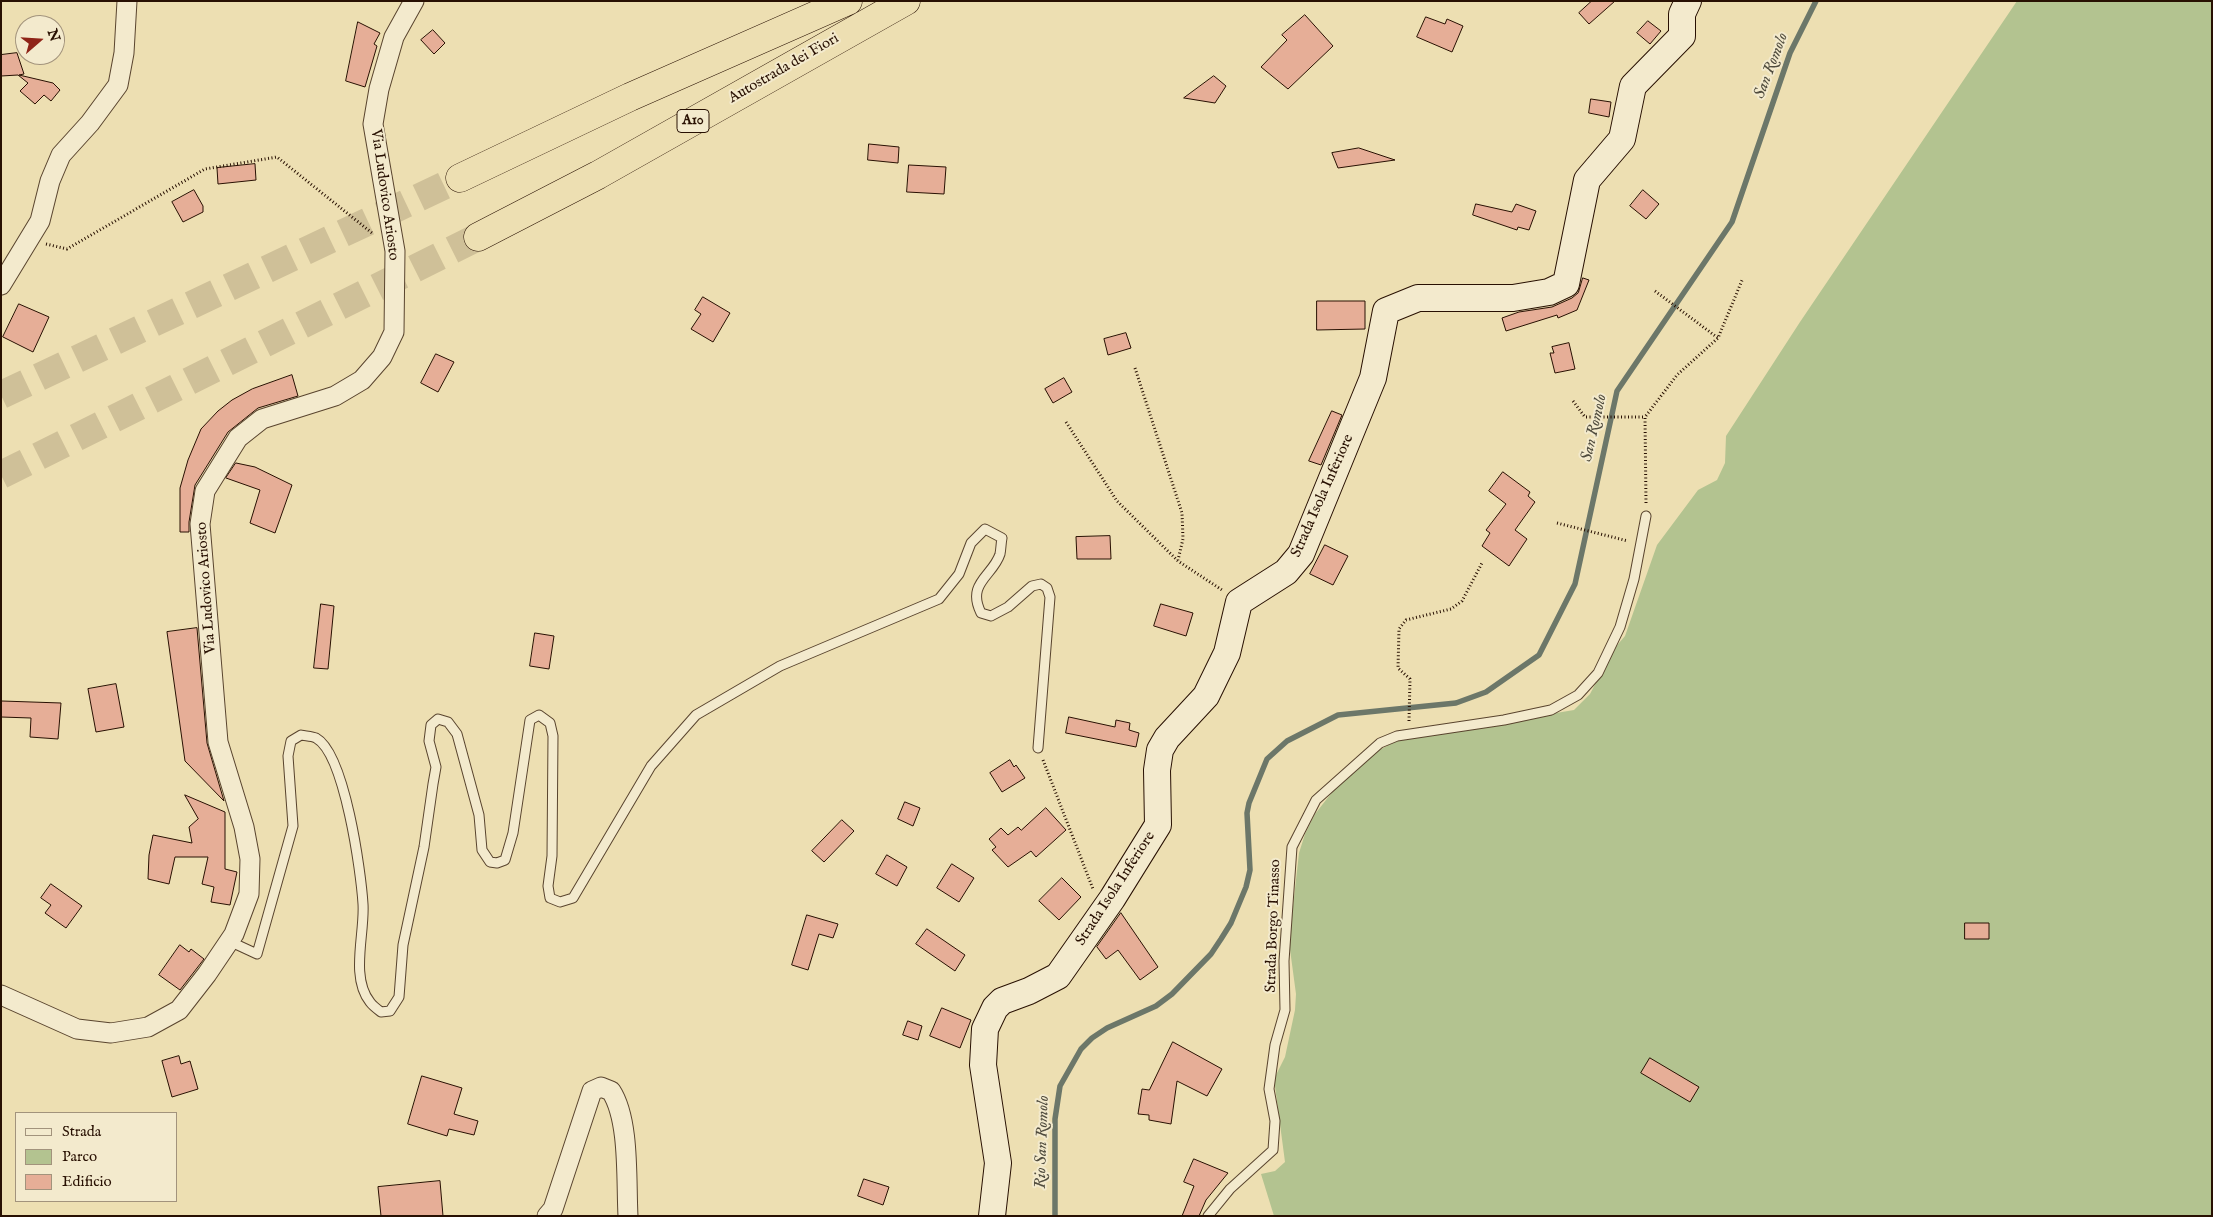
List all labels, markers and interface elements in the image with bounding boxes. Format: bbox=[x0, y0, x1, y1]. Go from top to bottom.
north arrow bbox=[15, 15, 65, 65]
text: N bbox=[43, 27, 64, 44]
street label: Autostrada dei Fiori bbox=[726, 30, 842, 108]
water label: San Romolo bbox=[1751, 30, 1793, 102]
road number: A10 bbox=[677, 110, 709, 132]
street label: Via Ludovico Ariosto bbox=[366, 128, 402, 262]
water label: San Romolo bbox=[1578, 392, 1612, 464]
street label: Strada Isola Inferiore bbox=[1288, 432, 1358, 560]
street label: Via Ludovico Ariosto bbox=[193, 521, 221, 655]
street label: Strada Isola Inferiore bbox=[1072, 828, 1160, 950]
street label: Strada Borgo Tinasso bbox=[1263, 859, 1285, 993]
water label: Rio San Romolo bbox=[1032, 1095, 1054, 1189]
legend bbox=[15, 1112, 178, 1202]
text: Strada bbox=[62, 1122, 101, 1141]
text: Parco bbox=[62, 1147, 97, 1166]
text: Edificio bbox=[62, 1172, 112, 1191]

